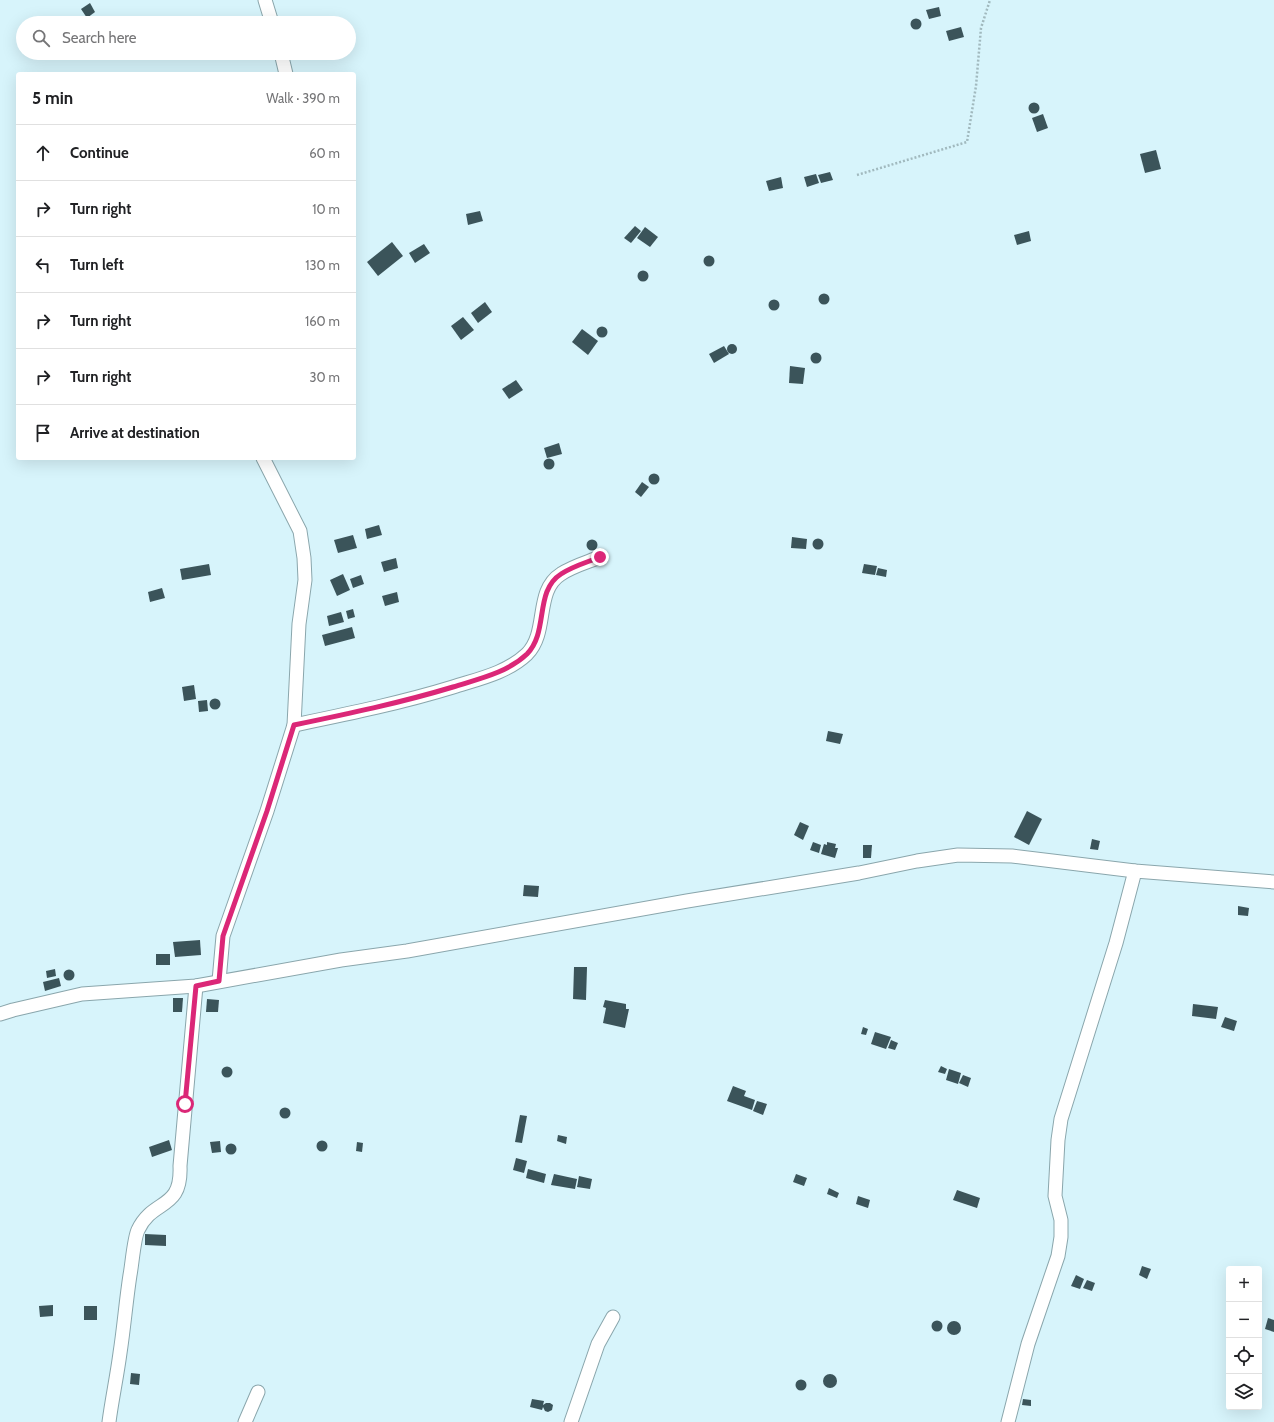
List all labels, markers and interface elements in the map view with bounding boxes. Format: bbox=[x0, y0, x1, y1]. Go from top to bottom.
search box bbox=[16, 16, 356, 60]
icon: search bbox=[30, 27, 52, 49]
text: Search here bbox=[62, 29, 137, 47]
text: 5 min bbox=[32, 88, 73, 108]
text: Walk · 390 m bbox=[266, 90, 340, 106]
icon: ahead bbox=[32, 142, 54, 164]
text: Continue bbox=[70, 144, 129, 162]
text: 60 m bbox=[309, 145, 340, 161]
icon: right bbox=[32, 198, 54, 220]
text: Turn right bbox=[70, 200, 131, 218]
text: 10 m bbox=[312, 201, 340, 217]
icon: left bbox=[32, 254, 54, 276]
text: Turn left bbox=[70, 256, 124, 274]
text: 130 m bbox=[305, 257, 340, 273]
icon: right bbox=[32, 310, 54, 332]
text: Turn right bbox=[70, 312, 131, 330]
text: 160 m bbox=[305, 313, 340, 329]
icon: right bbox=[32, 366, 54, 388]
text: Turn right bbox=[70, 368, 131, 386]
text: 30 m bbox=[310, 369, 340, 385]
icon: arrive bbox=[32, 422, 54, 444]
text: Arrive at destination bbox=[70, 424, 200, 442]
route end bbox=[591, 548, 609, 566]
route start bbox=[176, 1095, 194, 1113]
map controls bbox=[1226, 1266, 1262, 1410]
button: + bbox=[1226, 1266, 1262, 1302]
button: − bbox=[1226, 1302, 1262, 1338]
button: locate bbox=[1226, 1338, 1262, 1374]
button: layers bbox=[1226, 1374, 1262, 1410]

